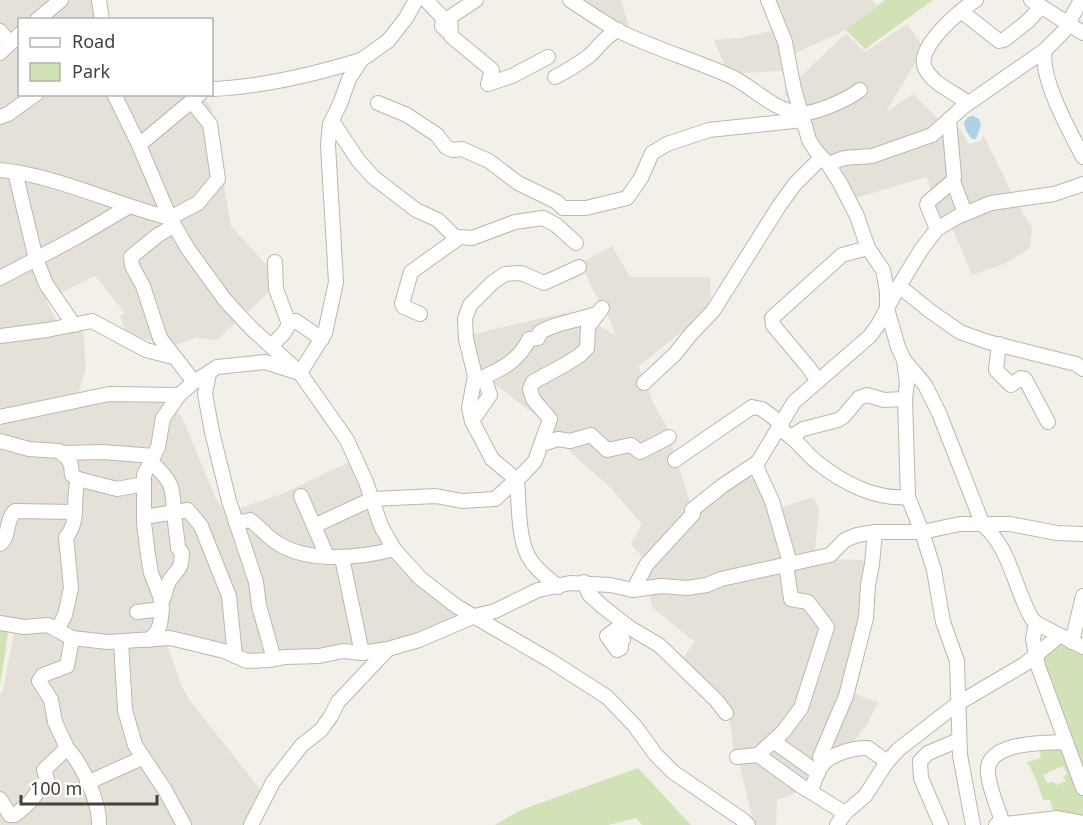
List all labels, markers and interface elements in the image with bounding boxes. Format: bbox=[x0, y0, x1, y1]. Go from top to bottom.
legend bbox=[18, 18, 213, 96]
text: Road bbox=[72, 29, 115, 53]
text: Park bbox=[72, 59, 110, 83]
scale bar bbox=[21, 768, 158, 806]
text: 100 m bbox=[30, 776, 82, 800]

